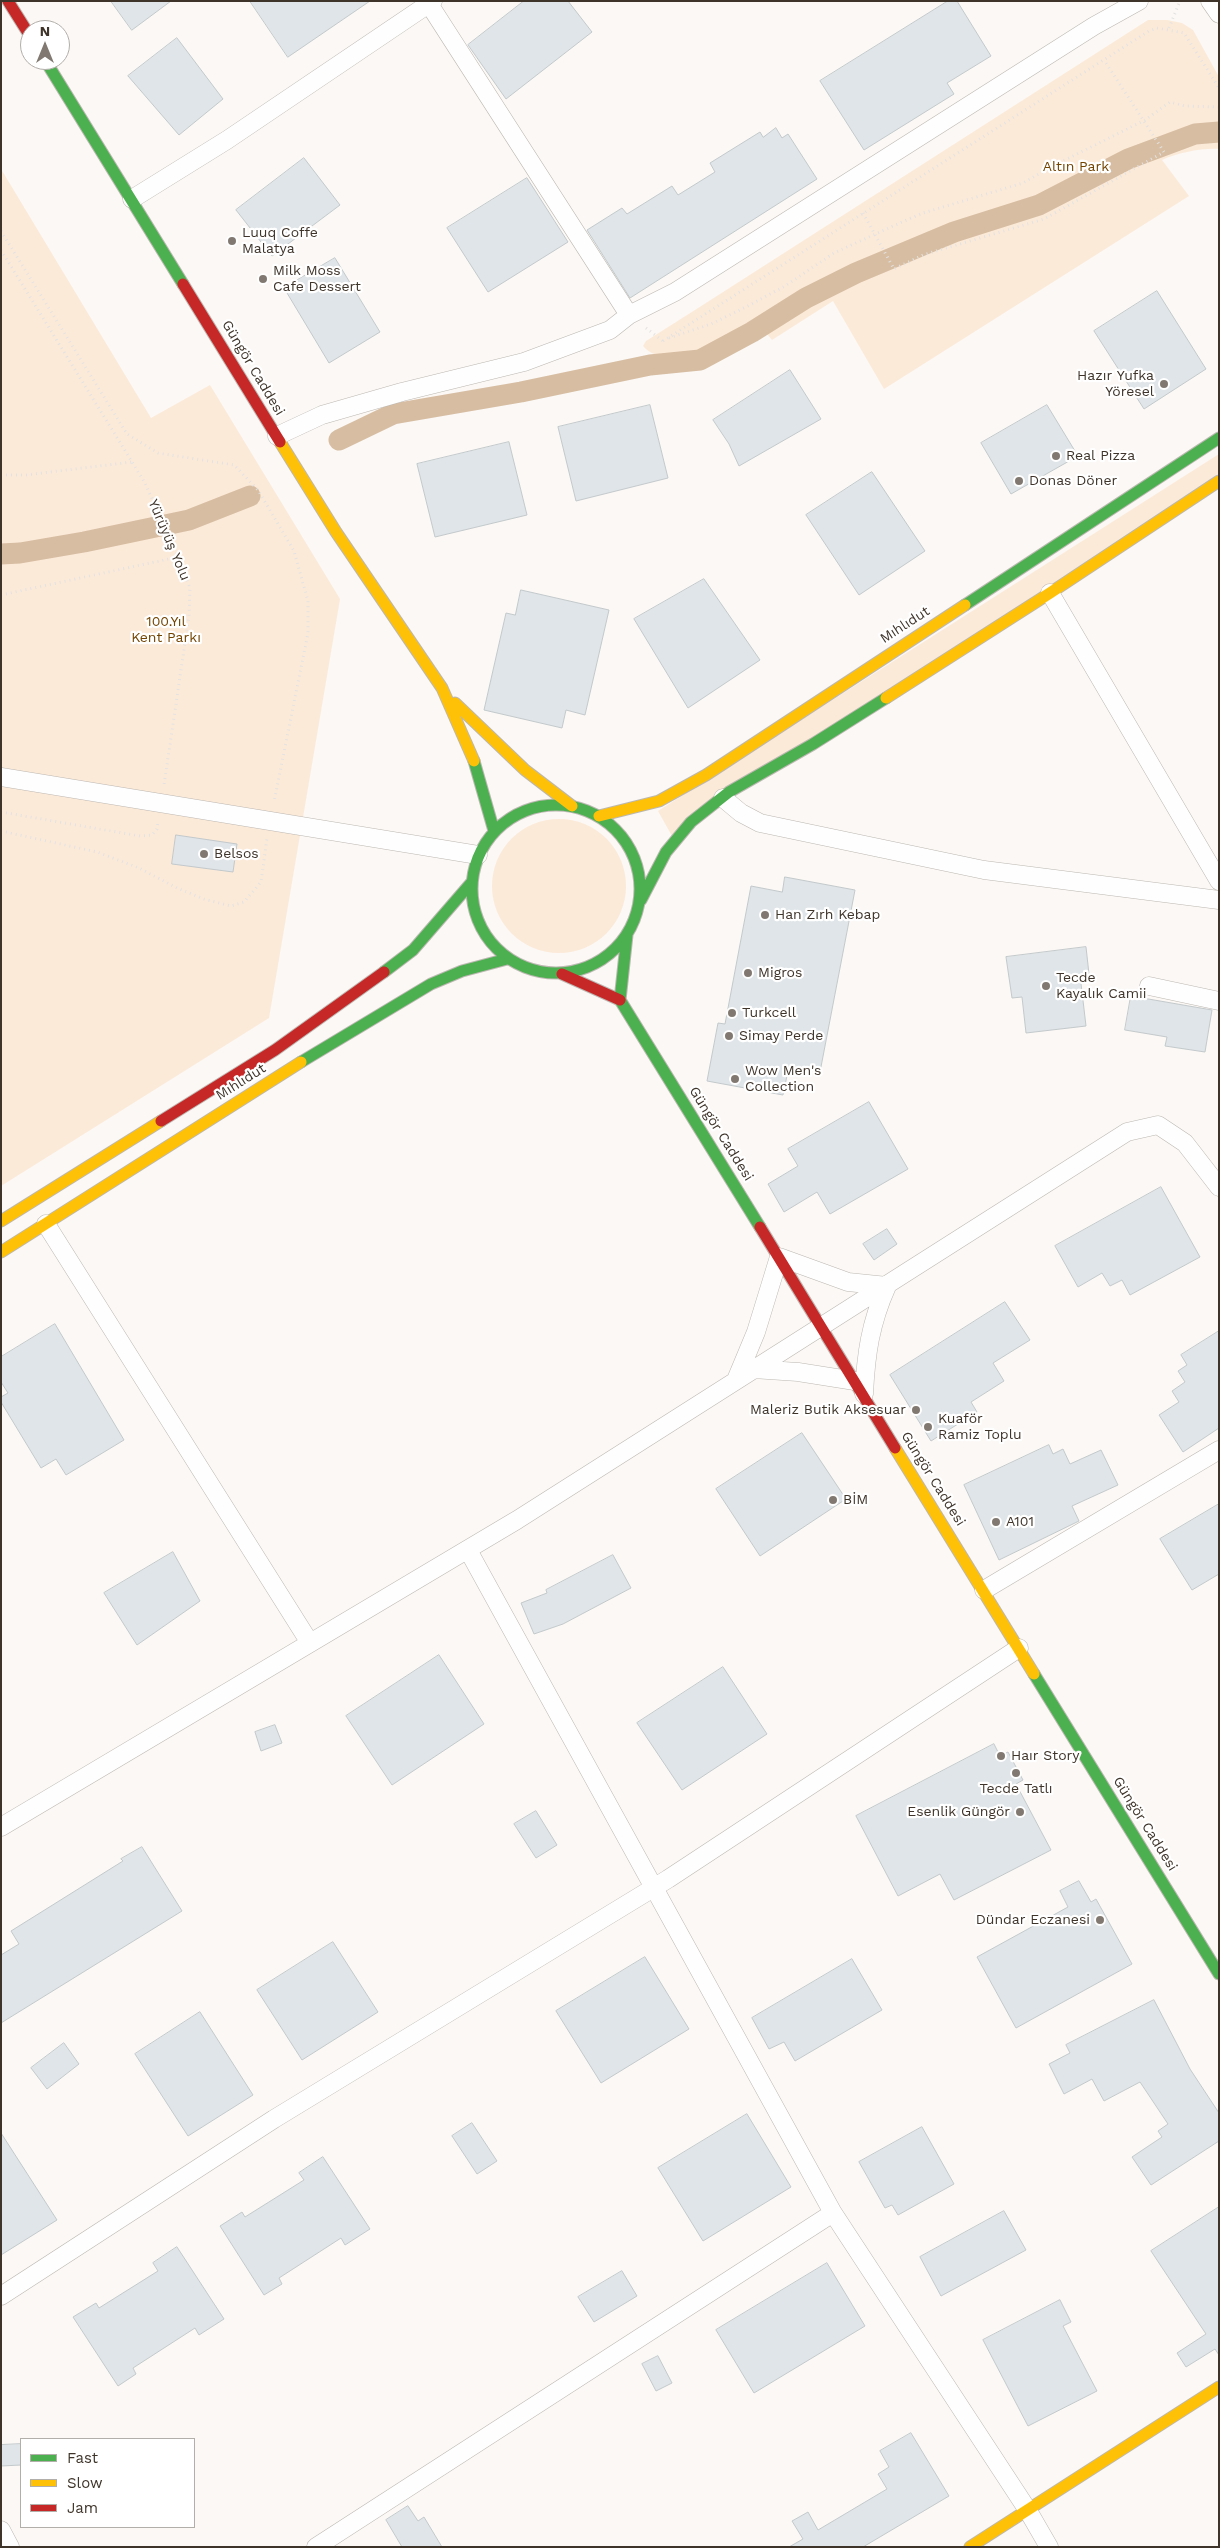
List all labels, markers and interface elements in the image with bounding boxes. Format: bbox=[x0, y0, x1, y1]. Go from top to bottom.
north arrow bbox=[20, 20, 70, 70]
text: N bbox=[40, 23, 50, 39]
park label: Altın Park bbox=[1043, 159, 1109, 175]
place label: Luuq Coffe Malatya bbox=[242, 225, 318, 258]
marker: Luuq Coffe Malatya bbox=[226, 235, 238, 247]
place label: Milk Moss Cafe Dessert bbox=[273, 263, 361, 296]
marker: Milk Moss Cafe Dessert bbox=[257, 273, 269, 285]
street label: Güngör Caddesi bbox=[218, 317, 288, 419]
place label: Hazır Yufka Yöresel bbox=[1077, 368, 1154, 401]
marker: Hazır Yufka Yöresel bbox=[1158, 378, 1170, 390]
place label: Real Pizza bbox=[1066, 448, 1135, 464]
marker: Real Pizza bbox=[1050, 450, 1062, 462]
place label: Donas Döner bbox=[1029, 473, 1117, 489]
marker: Donas Döner bbox=[1013, 475, 1025, 487]
street label: Yürüyüş Yolu bbox=[144, 497, 194, 583]
street label: Mıhlıdut bbox=[877, 603, 933, 647]
park label: 100.Yıl Kent Parkı bbox=[131, 614, 201, 646]
place label: Belsos bbox=[214, 846, 259, 862]
marker: Belsos bbox=[198, 848, 210, 860]
place label: Han Zırh Kebap bbox=[775, 907, 880, 923]
marker: Han Zırh Kebap bbox=[759, 909, 771, 921]
place label: Migros bbox=[758, 965, 802, 981]
marker: Migros bbox=[742, 967, 754, 979]
place label: Tecde Kayalık Camii bbox=[1056, 970, 1147, 1002]
marker: Tecde Kayalık Camii bbox=[1040, 980, 1052, 992]
place label: Turkcell bbox=[742, 1005, 796, 1021]
marker: Turkcell bbox=[726, 1007, 738, 1019]
place label: Simay Perde bbox=[739, 1028, 823, 1044]
marker: Simay Perde bbox=[723, 1030, 735, 1042]
street label: Mıhlıdut bbox=[213, 1060, 269, 1104]
place label: Wow Men's Collection bbox=[745, 1063, 821, 1096]
marker: Wow Men's Collection bbox=[729, 1073, 741, 1085]
street label: Güngör Caddesi bbox=[685, 1084, 757, 1184]
place label: Maleriz Butik Aksesuar bbox=[750, 1402, 906, 1418]
marker: Maleriz Butik Aksesuar bbox=[910, 1404, 922, 1416]
place label: Kuaför Ramiz Toplu bbox=[938, 1411, 1022, 1444]
marker: Kuaför Ramiz Toplu bbox=[922, 1421, 934, 1433]
street label: Güngör Caddesi bbox=[897, 1429, 969, 1529]
place label: BİM bbox=[843, 1492, 868, 1508]
marker: BİM bbox=[827, 1494, 839, 1506]
place label: A101 bbox=[1006, 1514, 1034, 1530]
marker: A101 bbox=[990, 1516, 1002, 1528]
place label: Haır Story bbox=[1011, 1748, 1080, 1764]
marker: Haır Story bbox=[995, 1750, 1007, 1762]
marker: Tecde Tatlı bbox=[1010, 1767, 1022, 1779]
street label: Güngör Caddesi bbox=[1109, 1774, 1181, 1874]
place label: Tecde Tatlı bbox=[979, 1781, 1053, 1797]
place label: Esenlik Güngör bbox=[907, 1804, 1010, 1820]
marker: Esenlik Güngör bbox=[1014, 1806, 1026, 1818]
place label: Dündar Eczanesi bbox=[976, 1912, 1090, 1928]
marker: Dündar Eczanesi bbox=[1094, 1914, 1106, 1926]
legend bbox=[20, 2438, 195, 2528]
text: Fast bbox=[67, 2449, 98, 2467]
text: Slow bbox=[67, 2474, 103, 2492]
text: Jam bbox=[67, 2499, 98, 2517]

